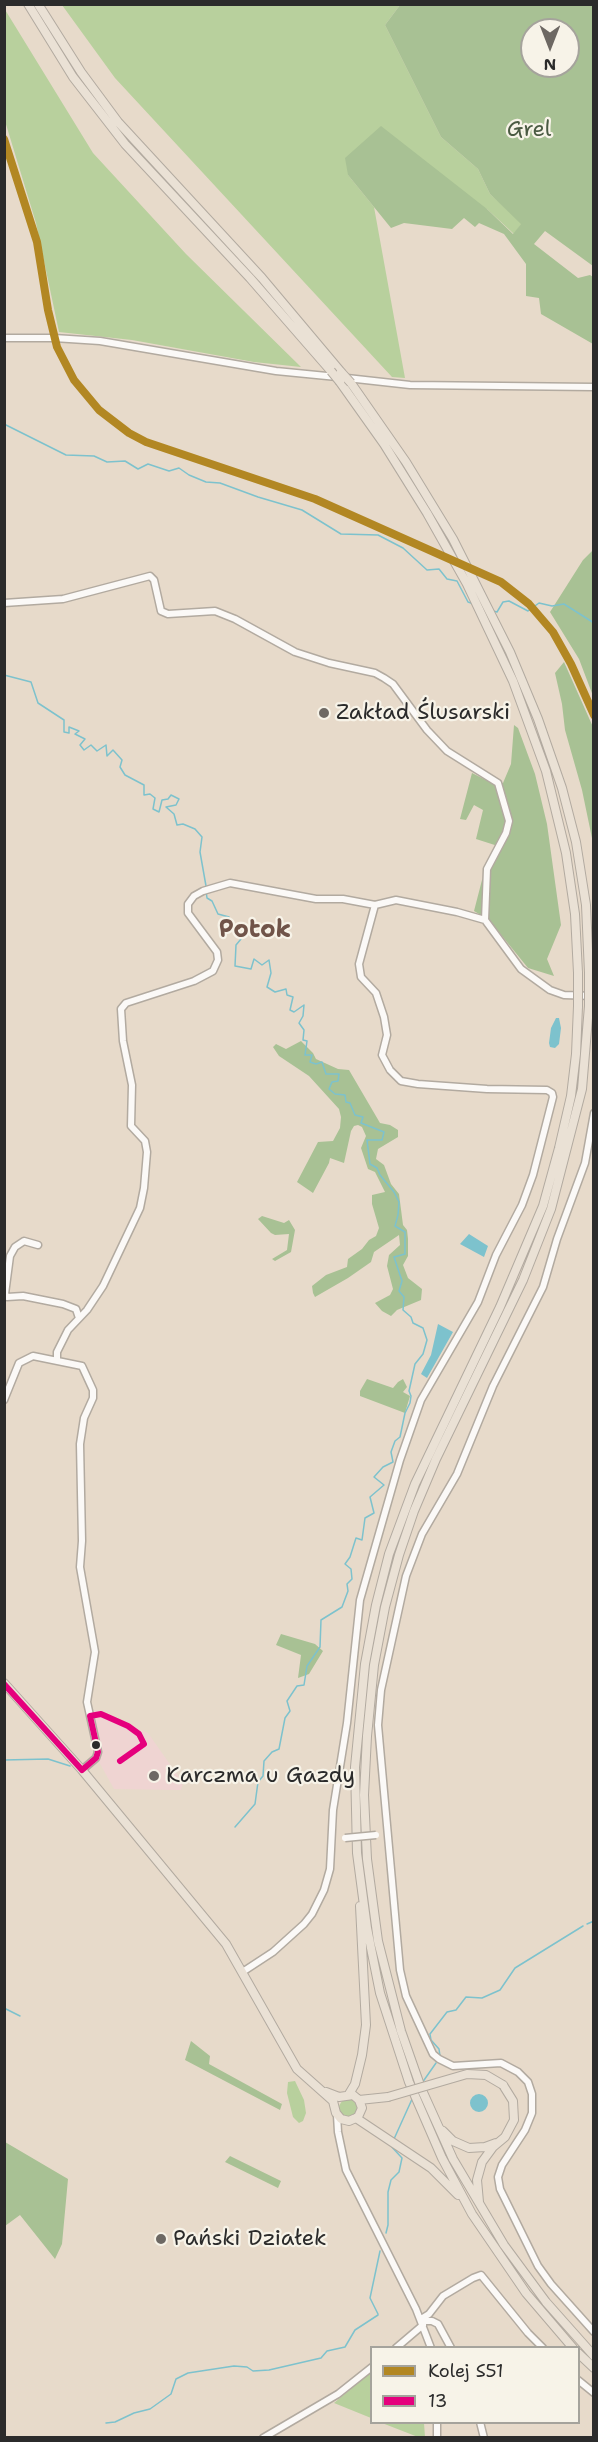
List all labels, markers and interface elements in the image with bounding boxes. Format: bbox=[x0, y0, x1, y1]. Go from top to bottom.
north arrow bbox=[520, 18, 580, 78]
text: N bbox=[544, 54, 556, 75]
park label: Grel bbox=[507, 117, 551, 143]
place label: Zakład Ślusarski bbox=[336, 700, 510, 726]
marker: Zakład Ślusarski bbox=[317, 706, 331, 720]
district label: Potok bbox=[219, 917, 291, 945]
unlabelled marker bbox=[90, 1739, 102, 1751]
place label: Karczma u Gazdy bbox=[166, 1763, 355, 1789]
marker: Karczma u Gazdy bbox=[147, 1769, 161, 1783]
place label: Pański Działek bbox=[173, 2226, 327, 2252]
marker: Pański Działek bbox=[154, 2232, 168, 2246]
legend bbox=[370, 2346, 580, 2424]
text: Kolej S51 bbox=[428, 2359, 503, 2383]
text: 13 bbox=[428, 2389, 447, 2413]

